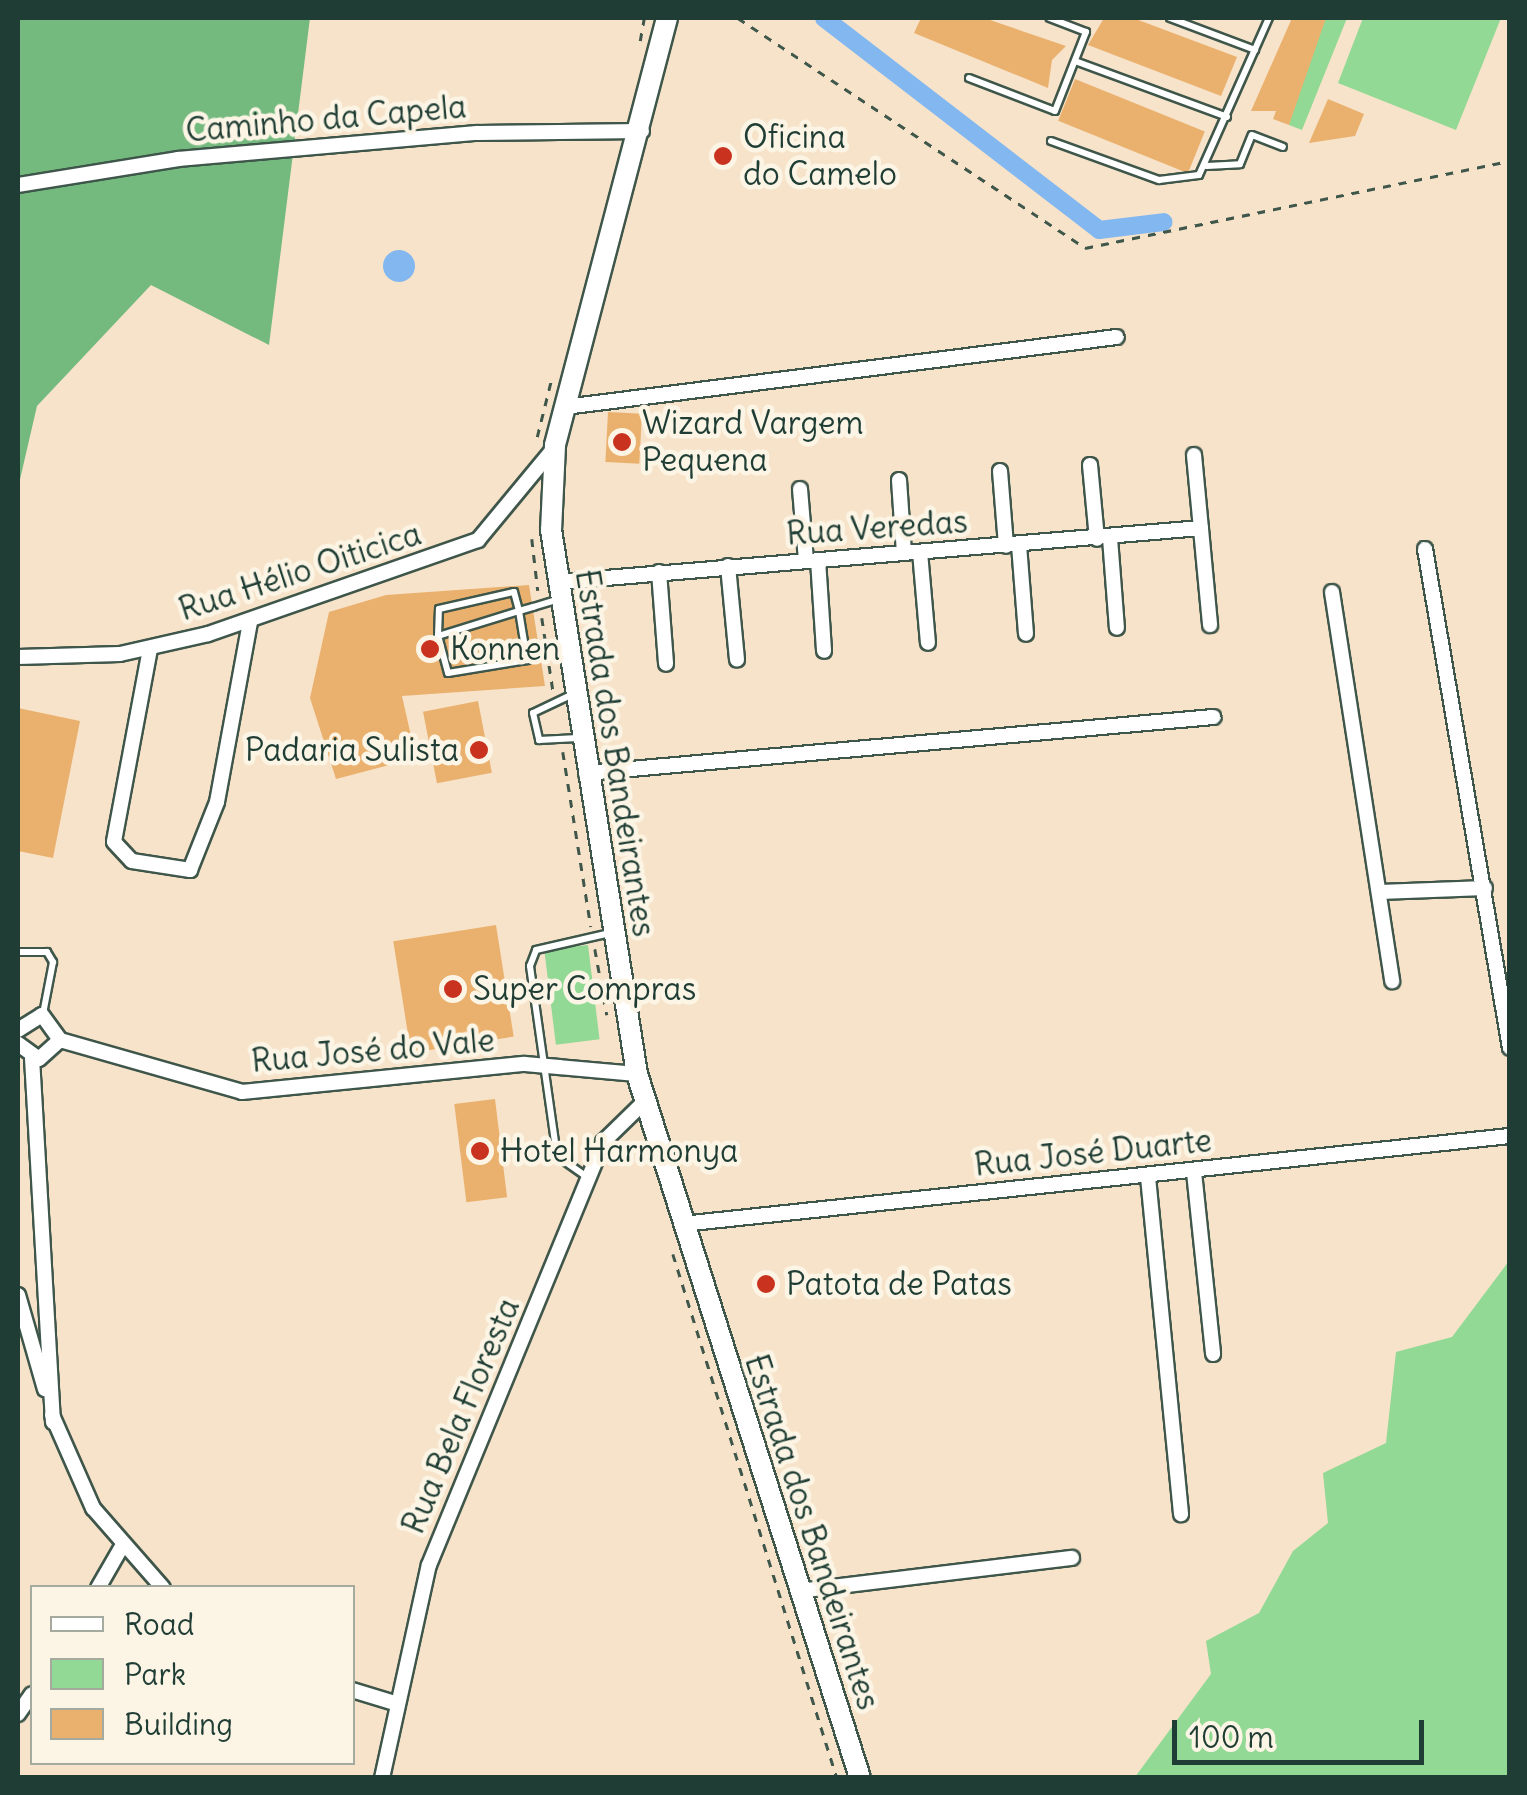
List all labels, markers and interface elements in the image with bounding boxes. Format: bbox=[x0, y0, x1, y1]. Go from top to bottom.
street label: Caminho da Capela bbox=[184, 88, 468, 150]
place label: Oficina do Camelo bbox=[743, 119, 897, 194]
marker: Oficina do Camelo bbox=[712, 145, 734, 167]
place label: Wizard Vargem Pequena bbox=[642, 405, 864, 480]
marker: Wizard Vargem Pequena bbox=[611, 431, 633, 453]
street label: Rua Veredas bbox=[785, 503, 969, 553]
street label: Rua Hélio Oiticica bbox=[174, 515, 426, 629]
street label: Estrada dos Bandeirantes bbox=[567, 567, 663, 939]
place label: Konnen bbox=[450, 630, 560, 668]
marker: Konnen bbox=[419, 638, 441, 660]
place label: Padaria Sulista bbox=[245, 731, 459, 769]
marker: Padaria Sulista bbox=[468, 739, 490, 761]
place label: Super Compras bbox=[473, 970, 696, 1008]
marker: Super Compras bbox=[442, 978, 464, 1000]
street label: Rua José do Vale bbox=[250, 1021, 496, 1081]
street label: Rua José Duarte bbox=[972, 1121, 1214, 1185]
place label: Hotel Harmonya bbox=[500, 1132, 738, 1170]
marker: Hotel Harmonya bbox=[469, 1140, 491, 1162]
place label: Patota de Patas bbox=[786, 1265, 1012, 1303]
marker: Patota de Patas bbox=[755, 1273, 777, 1295]
street label: Rua Bela Floresta bbox=[394, 1292, 528, 1540]
street label: Estrada dos Bandeirantes bbox=[736, 1350, 888, 1714]
legend bbox=[30, 1585, 355, 1765]
text: Road bbox=[124, 1605, 194, 1643]
text: Park bbox=[124, 1655, 186, 1693]
scale bar bbox=[1177, 1700, 1430, 1762]
text: Building bbox=[124, 1705, 233, 1743]
text: 100 m bbox=[1189, 1718, 1274, 1756]

